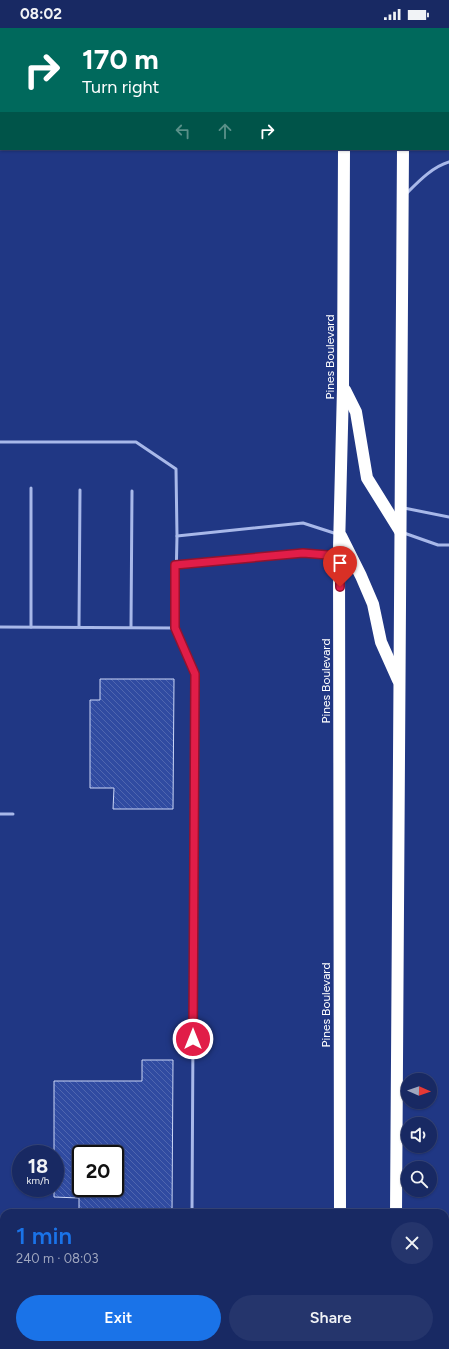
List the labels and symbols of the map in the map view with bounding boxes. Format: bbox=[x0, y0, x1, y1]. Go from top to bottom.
street label: Pines Boulevard bbox=[323, 315, 337, 399]
pin bbox=[323, 546, 357, 587]
street label: Pines Boulevard bbox=[319, 639, 333, 723]
street label: Pines Boulevard bbox=[319, 963, 333, 1047]
position arrow bbox=[172, 1018, 214, 1060]
north arrow bbox=[401, 1073, 437, 1109]
speed limit sign: 20 bbox=[72, 1145, 124, 1197]

